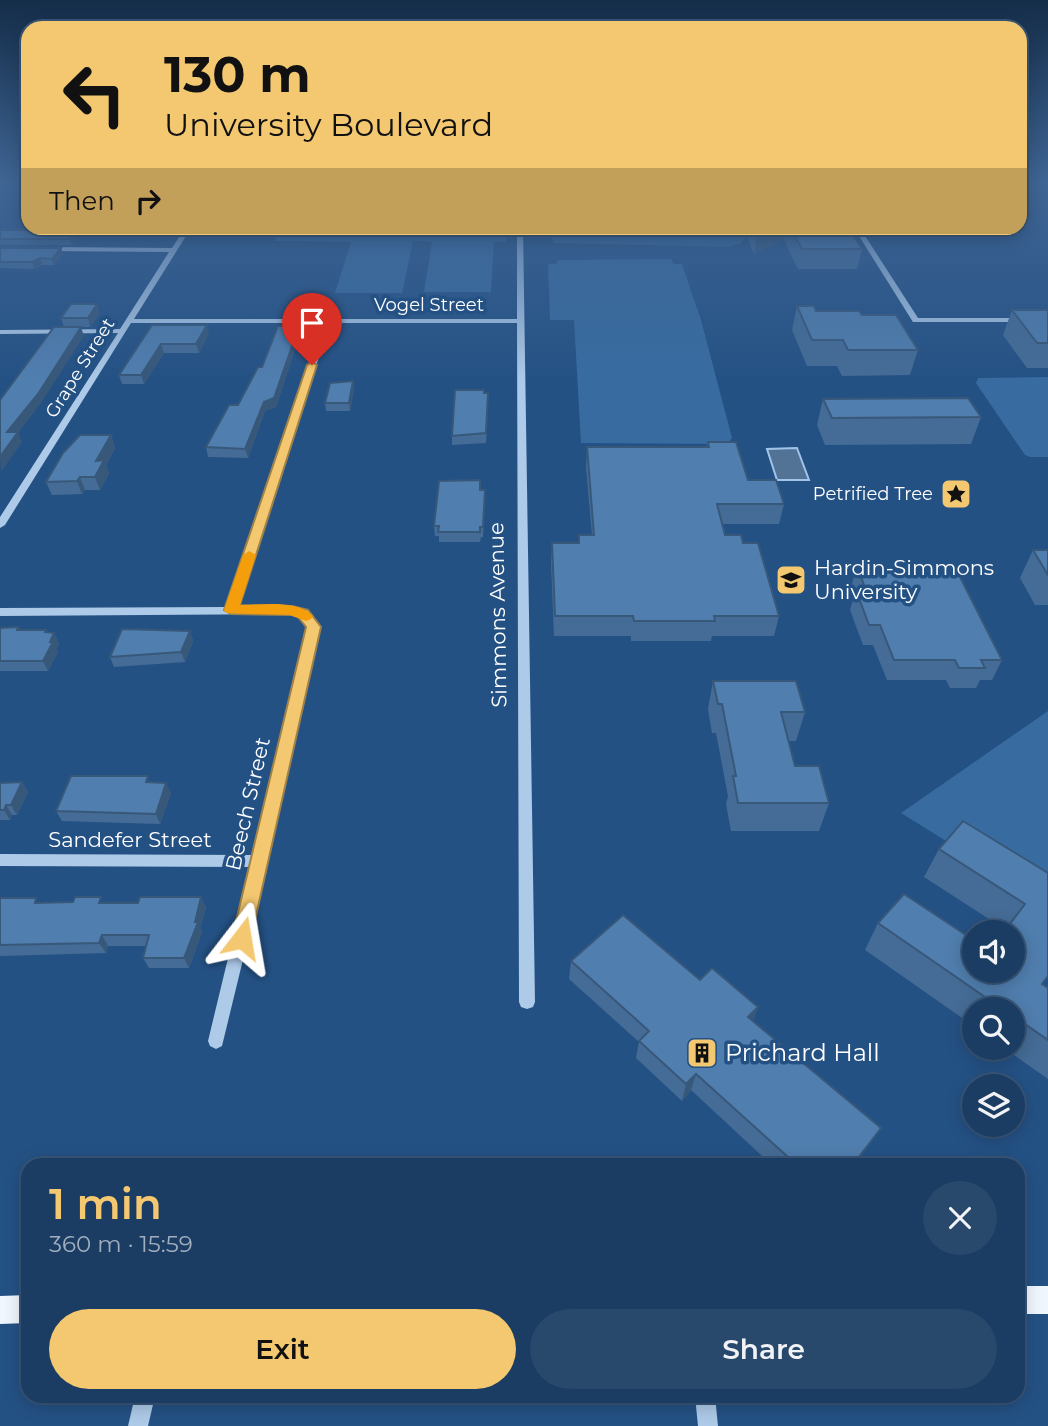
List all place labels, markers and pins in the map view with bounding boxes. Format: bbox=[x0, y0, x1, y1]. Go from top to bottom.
pin bbox=[282, 293, 342, 365]
place icon: Petrified Tree bbox=[939, 477, 973, 511]
place label: Petrified Tree bbox=[813, 483, 933, 505]
place label: Hardin-Simmons University bbox=[814, 555, 994, 604]
school or university icon: Hardin-Simmons University bbox=[774, 563, 808, 597]
building icon: Prichard Hall bbox=[685, 1036, 719, 1070]
place label: Prichard Hall bbox=[725, 1038, 880, 1067]

